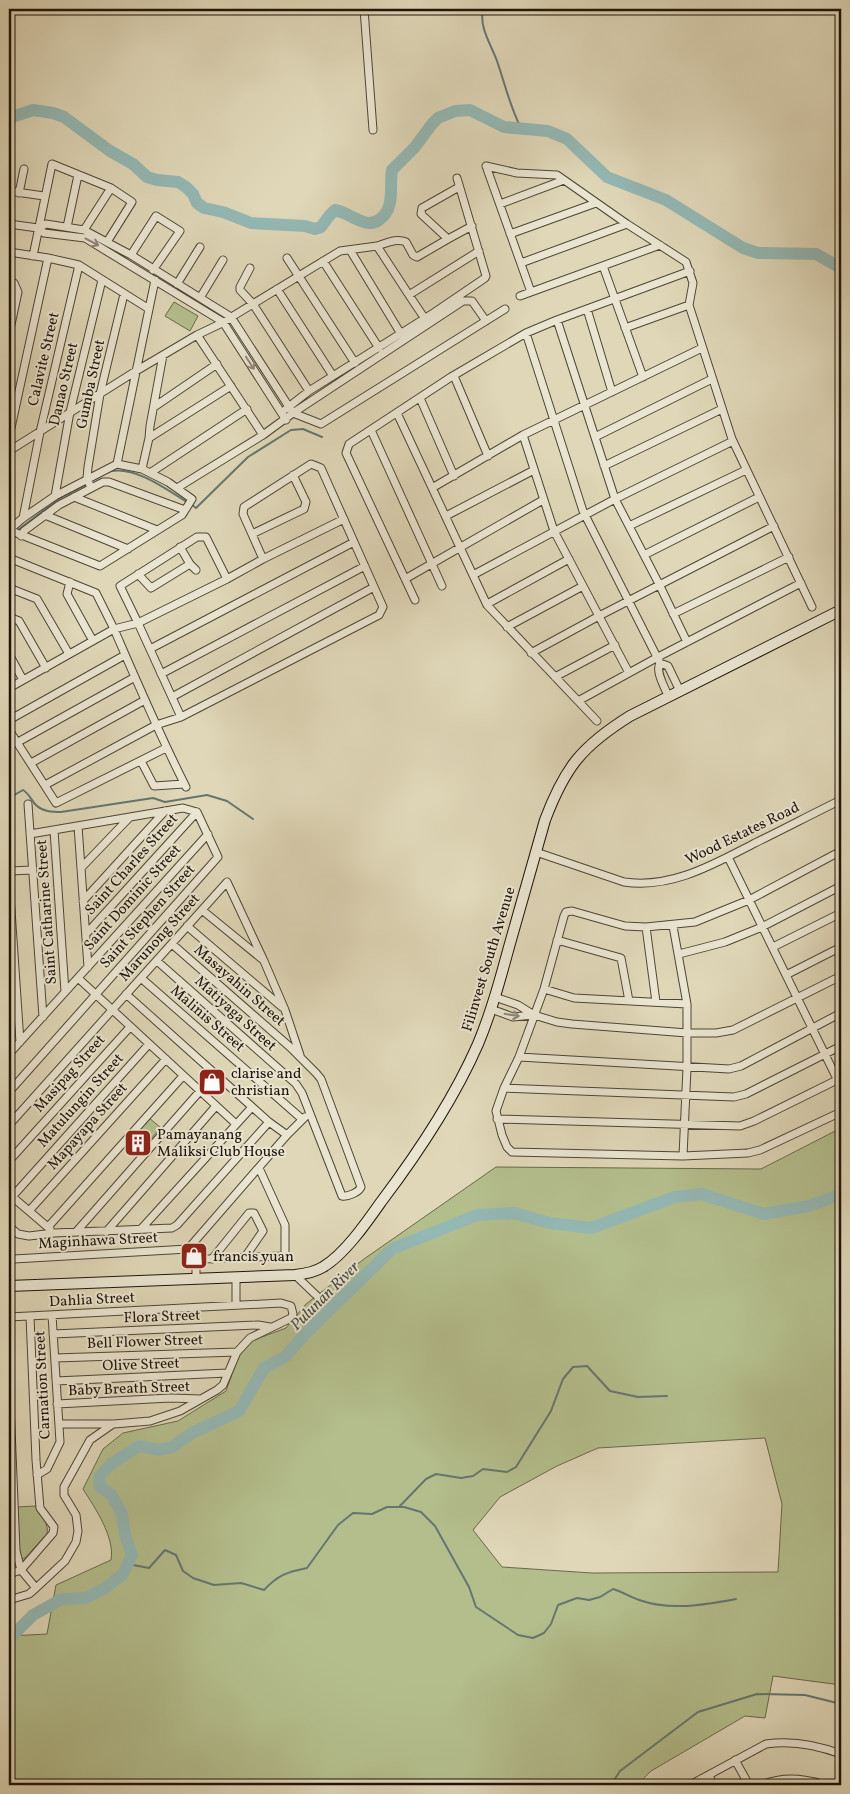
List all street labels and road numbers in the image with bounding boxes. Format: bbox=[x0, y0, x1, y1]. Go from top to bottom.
street label: Calavite Street bbox=[23, 310, 65, 408]
street label: Gumba Street bbox=[72, 338, 111, 431]
street label: Danao Street bbox=[45, 340, 84, 428]
street label: Wood Estates Road bbox=[682, 798, 803, 871]
street label: Saint Charles Street bbox=[81, 810, 184, 920]
street label: Saint Catharine Street bbox=[32, 839, 63, 985]
street label: Saint Dominic Street bbox=[80, 840, 187, 956]
street label: Saint Stephen Street bbox=[96, 860, 201, 974]
street label: Filinvest South Avenue bbox=[457, 884, 521, 1034]
street label: Marunong Street bbox=[115, 889, 205, 987]
street label: Masayahin Street bbox=[189, 940, 289, 1032]
street label: Matiyaga Street bbox=[189, 972, 281, 1057]
street label: Malinis Street bbox=[165, 981, 249, 1057]
street label: Masipag Street bbox=[29, 1030, 111, 1118]
street label: Matulungin Street bbox=[33, 1049, 129, 1153]
street label: Mapayapa Street bbox=[43, 1079, 133, 1175]
street label: Maginhawa Street bbox=[38, 1228, 159, 1255]
street label: Dahlia Street bbox=[49, 1288, 136, 1313]
street label: Flora Street bbox=[123, 1306, 201, 1329]
street label: Carnation Street bbox=[30, 1330, 57, 1440]
street label: Bell Flower Street bbox=[87, 1330, 204, 1355]
street label: Olive Street bbox=[102, 1354, 180, 1377]
street label: Baby Breath Street bbox=[68, 1377, 190, 1402]

